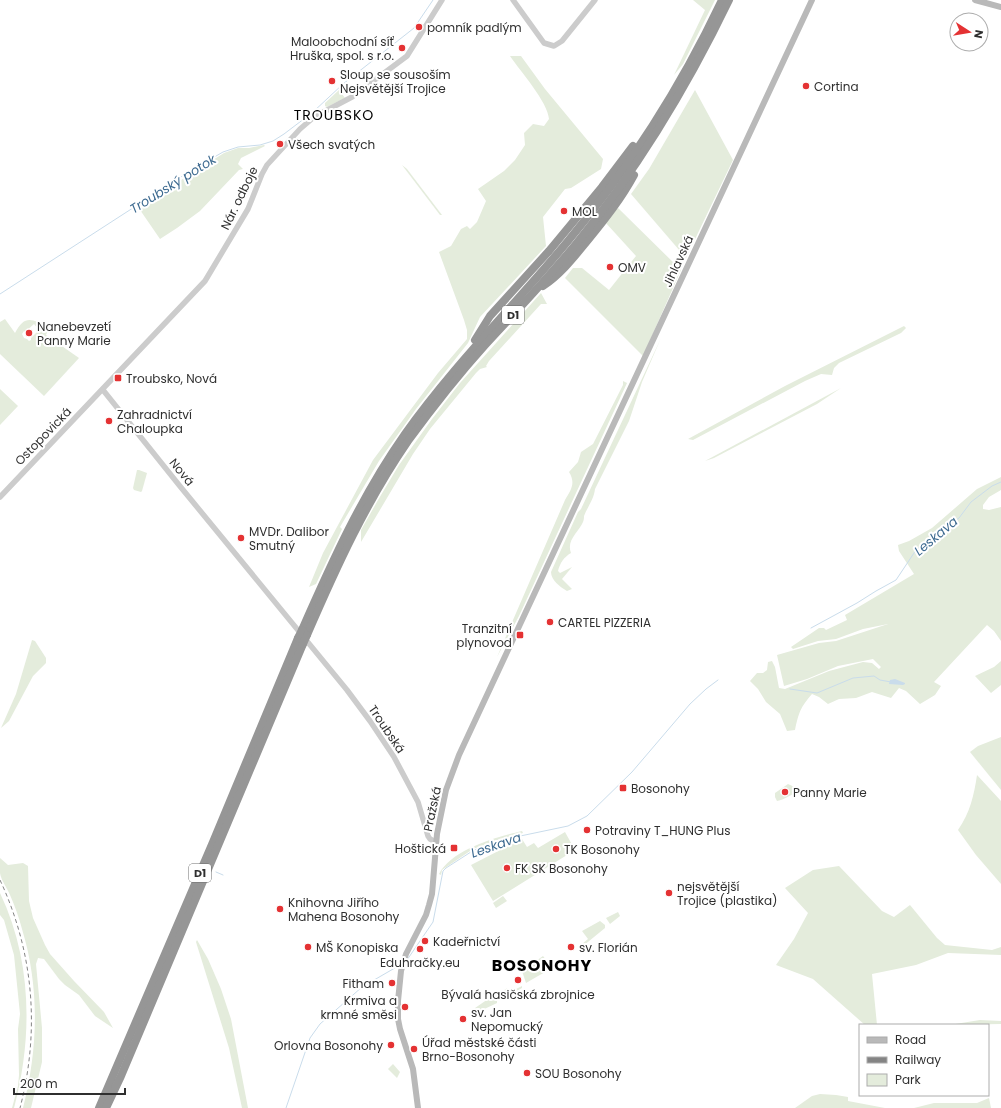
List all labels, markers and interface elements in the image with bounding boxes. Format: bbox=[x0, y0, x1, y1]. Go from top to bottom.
north arrow bbox=[949, 12, 989, 52]
place label: pomník padlým bbox=[427, 19, 522, 36]
marker: pomník padlým bbox=[414, 22, 424, 32]
text: N bbox=[970, 28, 987, 40]
place label: Maloobchodní síť Hruška, spol. s r.o. bbox=[290, 33, 395, 64]
marker: Maloobchodní síť Hruška, spol. s r.o. bbox=[397, 43, 407, 53]
place label: Sloup se sousoším Nejsvětější Trojice bbox=[340, 66, 451, 97]
marker: Sloup se sousoším Nejsvětější Trojice bbox=[327, 76, 337, 86]
place label: Cortina bbox=[814, 78, 859, 95]
marker: Cortina bbox=[801, 81, 811, 91]
district label: TROUBSKO bbox=[294, 105, 374, 125]
place label: Všech svatých bbox=[288, 136, 375, 153]
marker: Všech svatých bbox=[275, 139, 285, 149]
water label: Troubský potok bbox=[126, 149, 221, 218]
street label: Nár. odboje bbox=[216, 163, 262, 233]
place label: MOL bbox=[572, 203, 597, 220]
marker: MOL bbox=[559, 206, 569, 216]
street label: Jihlavská bbox=[659, 232, 697, 290]
place label: OMV bbox=[618, 259, 646, 276]
marker: OMV bbox=[605, 262, 615, 272]
road number: D1 bbox=[502, 306, 524, 324]
place label: Nanebevzetí Panny Marie bbox=[37, 318, 111, 349]
marker: Nanebevzetí Panny Marie bbox=[24, 328, 34, 338]
place label: Troubsko, Nová bbox=[126, 370, 217, 387]
marker: Troubsko, Nová bbox=[113, 373, 123, 383]
street label: Ostopovická bbox=[11, 403, 75, 469]
place label: Zahradnictví Chaloupka bbox=[117, 406, 192, 437]
marker: Zahradnictví Chaloupka bbox=[104, 416, 114, 426]
street label: Nová bbox=[166, 455, 198, 489]
water label: Leskava bbox=[910, 512, 962, 560]
place label: MVDr. Dalibor Smutný bbox=[249, 523, 329, 554]
marker: MVDr. Dalibor Smutný bbox=[236, 533, 246, 543]
place label: CARTEL PIZZERIA bbox=[558, 614, 651, 631]
marker: CARTEL PIZZERIA bbox=[545, 617, 555, 627]
place label: Tranzitní plynovod bbox=[456, 620, 512, 651]
marker: Tranzitní plynovod bbox=[515, 630, 525, 640]
street label: Troubská bbox=[365, 701, 409, 757]
place label: Bosonohy bbox=[631, 780, 690, 797]
marker: Bosonohy bbox=[618, 783, 628, 793]
place label: Panny Marie bbox=[793, 784, 867, 801]
street label: Pražská bbox=[419, 785, 445, 833]
marker: Panny Marie bbox=[780, 787, 790, 797]
place label: Potraviny T_HUNG Plus bbox=[595, 822, 730, 839]
marker: Potraviny T_HUNG Plus bbox=[582, 825, 592, 835]
water label: Leskava bbox=[468, 827, 524, 862]
place label: Hoštická bbox=[395, 840, 446, 857]
place label: TK Bosonohy bbox=[564, 841, 640, 858]
marker: Hoštická bbox=[449, 843, 459, 853]
marker: TK Bosonohy bbox=[551, 844, 561, 854]
place label: FK SK Bosonohy bbox=[515, 860, 608, 877]
marker: FK SK Bosonohy bbox=[502, 863, 512, 873]
road number: D1 bbox=[189, 864, 211, 882]
place label: nejsvětější Trojice (plastika) bbox=[677, 878, 777, 909]
marker: nejsvětější Trojice (plastika) bbox=[664, 888, 674, 898]
place label: Knihovna Jiřího Mahena Bosonohy bbox=[288, 894, 400, 925]
marker: Knihovna Jiřího Mahena Bosonohy bbox=[275, 904, 285, 914]
place label: Kadeřnictví bbox=[433, 933, 500, 950]
marker: Kadeřnictví bbox=[420, 936, 430, 946]
place label: MŠ Konopiska bbox=[316, 939, 398, 956]
place label: sv. Florián bbox=[579, 939, 638, 956]
marker: MŠ Konopiska bbox=[303, 942, 313, 952]
marker: sv. Florián bbox=[566, 942, 576, 952]
marker: Eduhračky.eu bbox=[415, 944, 425, 954]
place label: Eduhračky.eu bbox=[380, 954, 460, 971]
district label: BOSONOHY bbox=[492, 954, 592, 977]
place label: Fitham bbox=[342, 975, 384, 992]
marker: Bývalá hasičská zbrojnice bbox=[513, 975, 523, 985]
marker: Fitham bbox=[387, 978, 397, 988]
place label: Bývalá hasičská zbrojnice bbox=[441, 986, 595, 1003]
place label: Krmiva a krmné směsi bbox=[320, 992, 397, 1023]
marker: Krmiva a krmné směsi bbox=[400, 1002, 410, 1012]
place label: sv. Jan Nepomucký bbox=[471, 1004, 543, 1035]
marker: sv. Jan Nepomucký bbox=[458, 1014, 468, 1024]
legend bbox=[859, 1024, 989, 1096]
text: Road bbox=[895, 1031, 926, 1048]
place label: Úřad městské části Brno-Bosonohy bbox=[422, 1034, 537, 1065]
place label: Orlovna Bosonohy bbox=[274, 1037, 383, 1054]
marker: Orlovna Bosonohy bbox=[386, 1040, 396, 1050]
marker: Úřad městské části Brno-Bosonohy bbox=[409, 1044, 419, 1054]
text: Railway bbox=[895, 1051, 941, 1068]
place label: SOU Bosonohy bbox=[535, 1065, 622, 1082]
marker: SOU Bosonohy bbox=[522, 1068, 532, 1078]
scale bar bbox=[14, 1070, 125, 1096]
text: Park bbox=[895, 1071, 922, 1088]
text: 200 m bbox=[20, 1075, 58, 1092]

